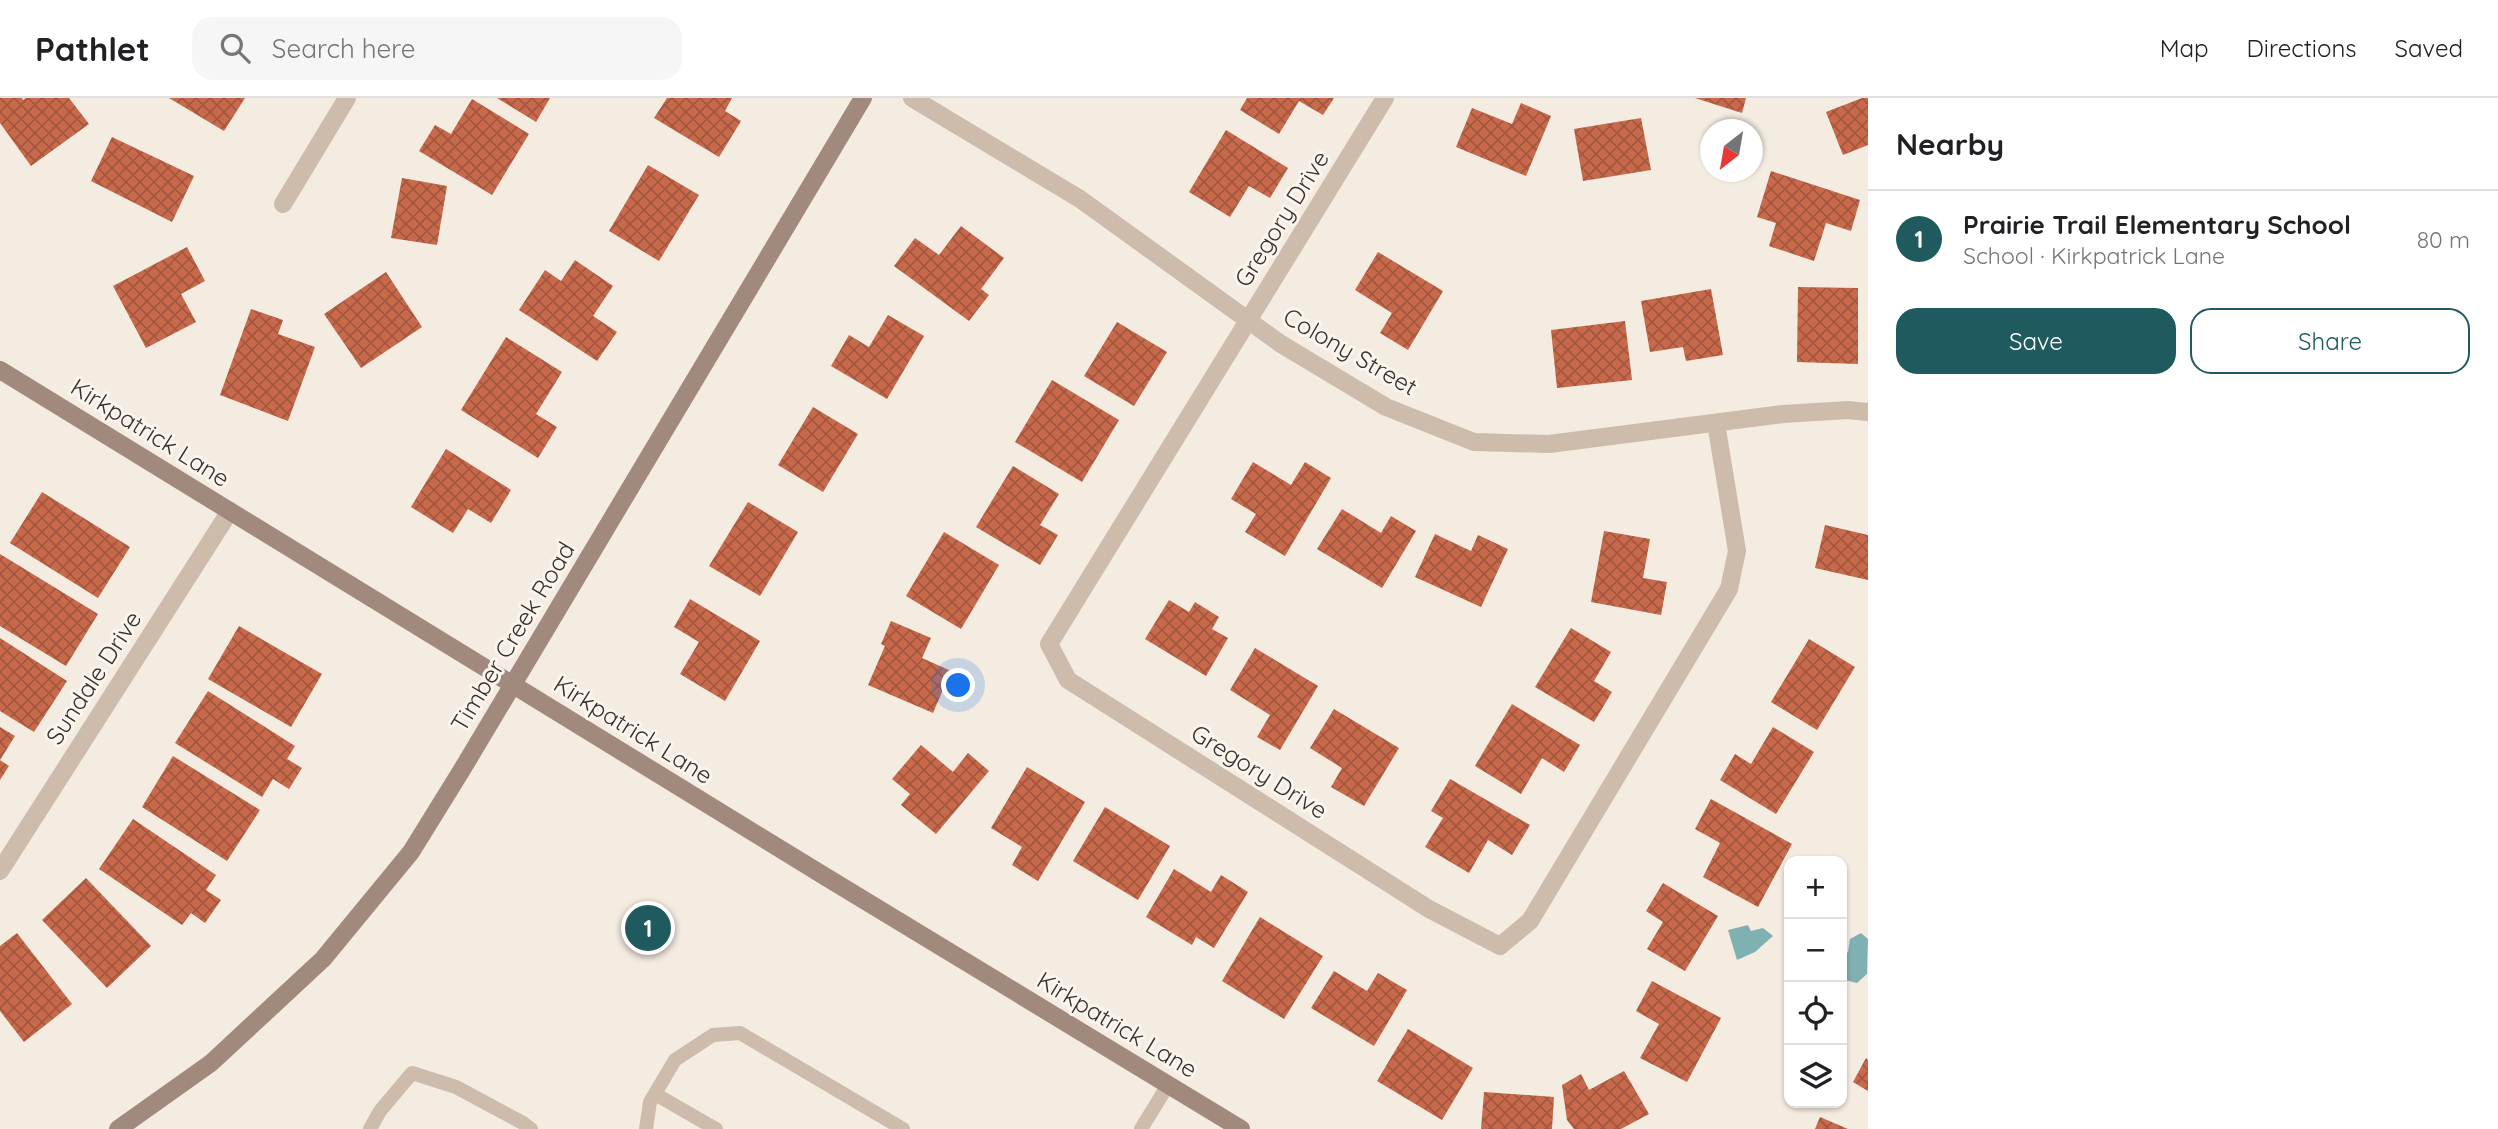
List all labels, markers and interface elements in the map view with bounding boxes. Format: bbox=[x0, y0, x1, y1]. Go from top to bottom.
search box bbox=[192, 17, 682, 80]
text: Pathlet bbox=[35, 28, 150, 69]
icon: search bbox=[216, 29, 254, 67]
text: Search here bbox=[272, 32, 415, 65]
text: Map bbox=[2160, 33, 2209, 63]
text: Directions bbox=[2247, 33, 2357, 63]
text: Saved bbox=[2395, 33, 2463, 63]
north arrow bbox=[1700, 119, 1763, 182]
text: Nearby bbox=[1896, 125, 2004, 163]
street label: Gregory Drive bbox=[1227, 145, 1335, 292]
text: Prairie Trail Elementary School bbox=[1963, 208, 2351, 241]
text: 1 bbox=[1915, 225, 1923, 254]
text: 80 m bbox=[2417, 225, 2470, 254]
text: School · Kirkpatrick Lane bbox=[1963, 241, 2225, 270]
street label: Colony Street bbox=[1278, 301, 1423, 401]
button: Save bbox=[1896, 308, 2176, 374]
button: Share bbox=[2190, 308, 2470, 374]
street label: Kirkpatrick Lane bbox=[66, 371, 235, 493]
street label: Timber Creek Road bbox=[444, 536, 581, 737]
street label: Sundale Drive bbox=[39, 605, 147, 750]
street label: Kirkpatrick Lane bbox=[549, 668, 718, 790]
your location bbox=[941, 668, 975, 702]
street label: Gregory Drive bbox=[1186, 717, 1333, 825]
map controls bbox=[1784, 856, 1847, 1108]
button: + bbox=[1784, 856, 1847, 919]
pin: 1 bbox=[625, 902, 671, 954]
button: − bbox=[1784, 919, 1847, 982]
street label: Kirkpatrick Lane bbox=[1032, 965, 1203, 1084]
button: locate bbox=[1784, 982, 1847, 1045]
button: layers bbox=[1784, 1045, 1847, 1108]

